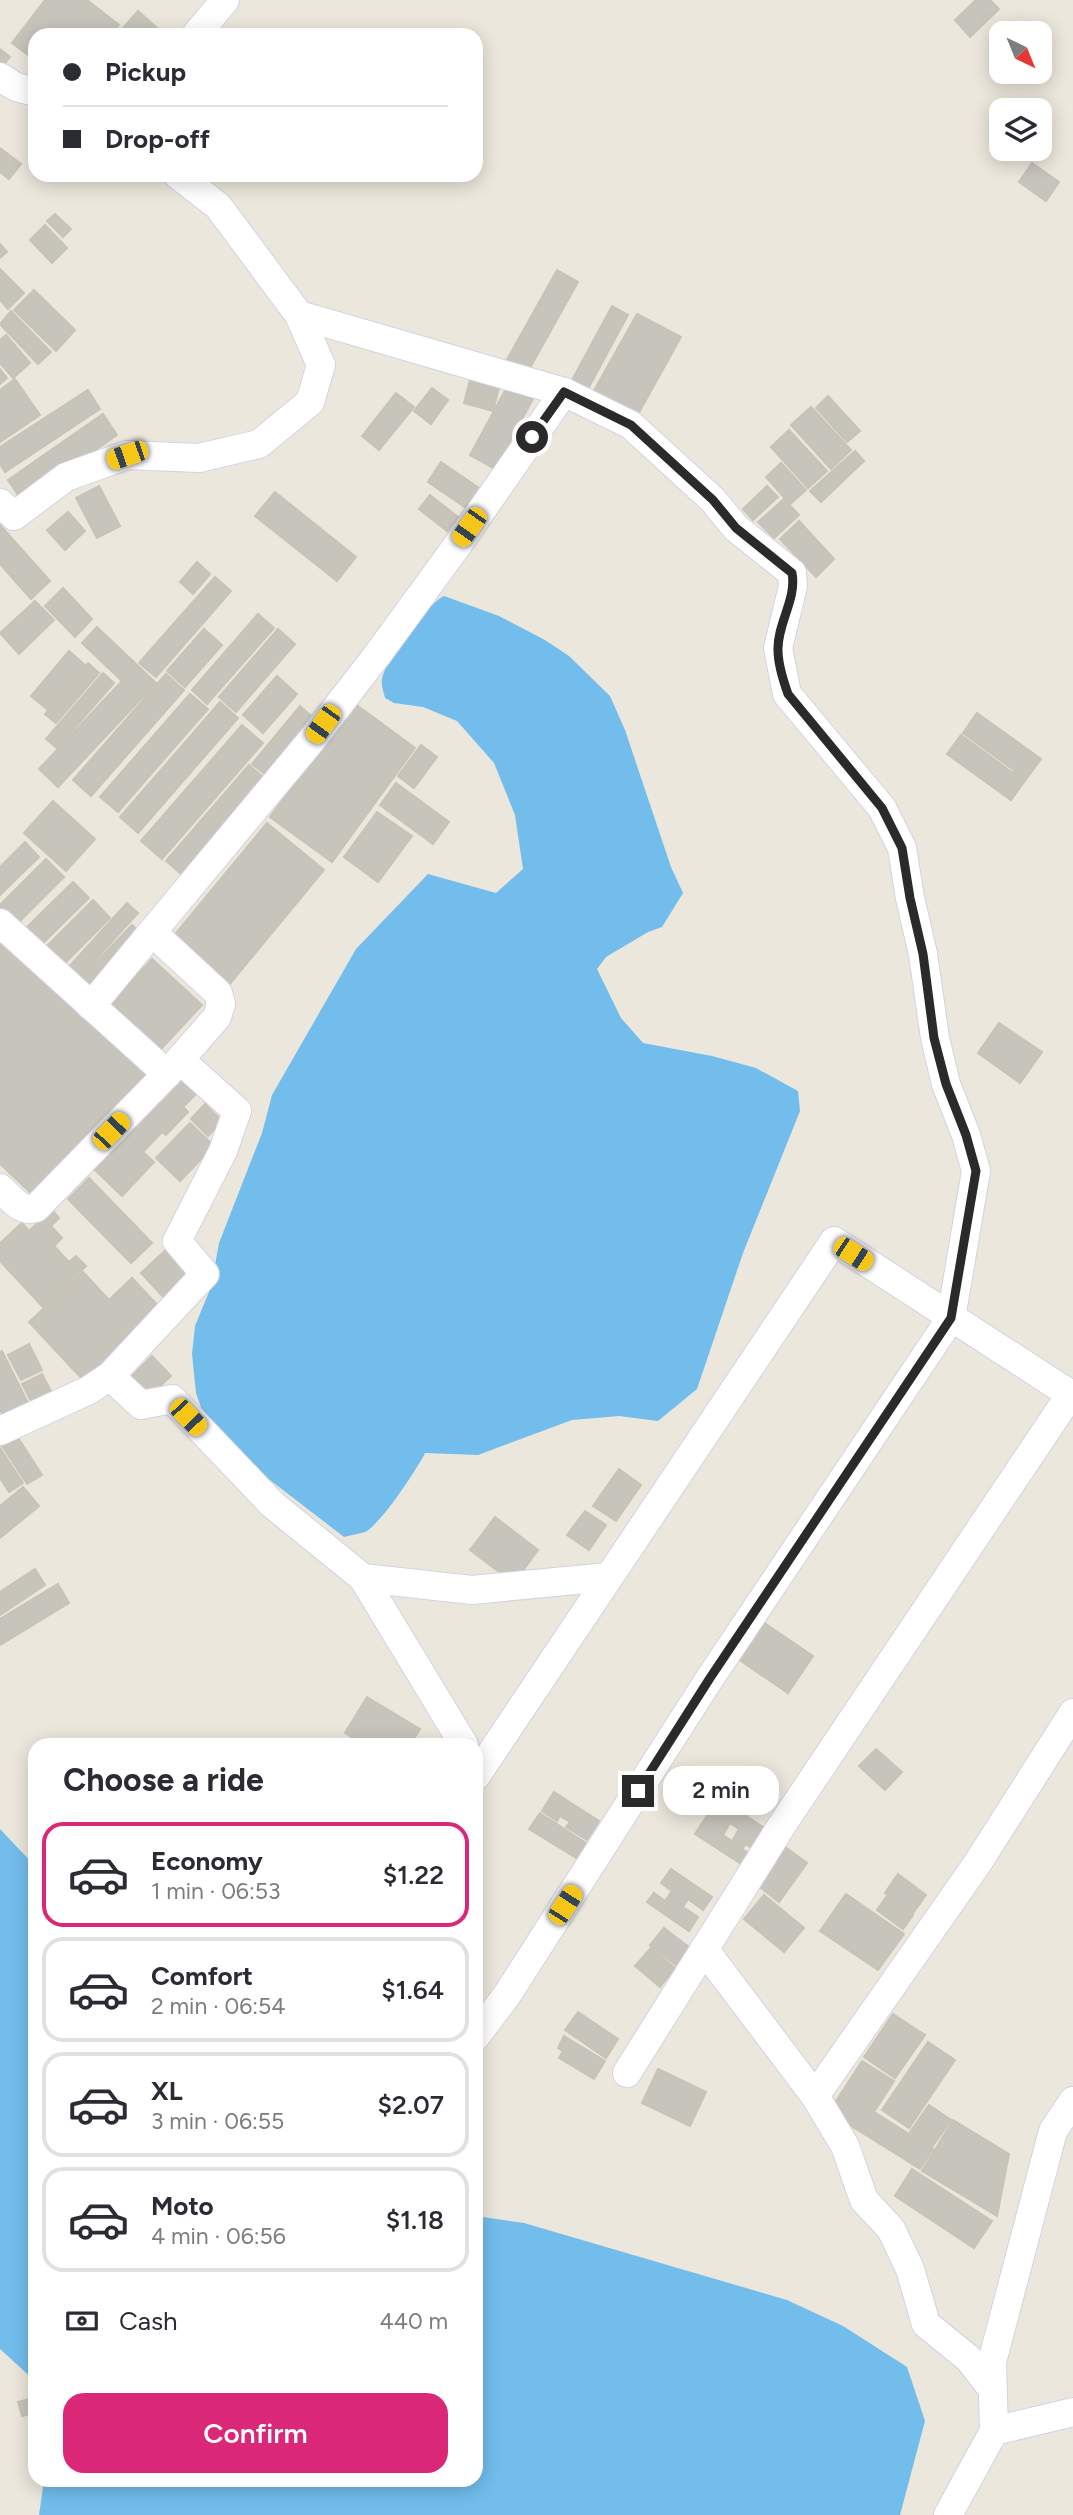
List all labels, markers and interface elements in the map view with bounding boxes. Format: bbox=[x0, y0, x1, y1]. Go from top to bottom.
north arrow bbox=[989, 21, 1052, 84]
map controls bbox=[989, 21, 1052, 161]
text: Pickup bbox=[105, 56, 186, 88]
button: layers bbox=[989, 98, 1052, 161]
text: Drop-off bbox=[105, 123, 210, 155]
route start bbox=[516, 421, 548, 453]
car bbox=[104, 438, 151, 472]
car bbox=[449, 504, 490, 550]
car bbox=[303, 701, 344, 747]
car bbox=[89, 1109, 134, 1153]
car bbox=[830, 1234, 877, 1274]
car bbox=[166, 1395, 211, 1439]
text: Choose a ride bbox=[63, 1761, 264, 1799]
callout: 2 min bbox=[662, 1766, 778, 1816]
route end bbox=[622, 1775, 654, 1807]
text: 2 min bbox=[692, 1776, 750, 1804]
icon: car bbox=[67, 1843, 130, 1906]
text: Economy bbox=[151, 1845, 263, 1877]
text: $1.22 bbox=[383, 1859, 444, 1891]
text: 1 min · 06:53 bbox=[151, 1877, 280, 1905]
car bbox=[545, 1882, 586, 1928]
icon: car bbox=[67, 1958, 130, 2021]
text: Comfort bbox=[151, 1960, 253, 1992]
text: $1.64 bbox=[381, 1974, 444, 2006]
text: 2 min · 06:54 bbox=[151, 1992, 286, 2020]
icon: car bbox=[67, 2073, 130, 2136]
text: XL bbox=[151, 2075, 183, 2107]
text: $2.07 bbox=[378, 2089, 444, 2121]
text: 3 min · 06:55 bbox=[151, 2107, 284, 2135]
icon: car bbox=[67, 2188, 130, 2251]
text: Moto bbox=[151, 2190, 214, 2222]
text: $1.18 bbox=[386, 2204, 444, 2236]
text: 4 min · 06:56 bbox=[151, 2222, 286, 2250]
icon: cash bbox=[63, 2302, 101, 2340]
text: Cash bbox=[119, 2305, 178, 2337]
text: 440 m bbox=[379, 2307, 448, 2335]
button: Confirm bbox=[63, 2393, 448, 2473]

